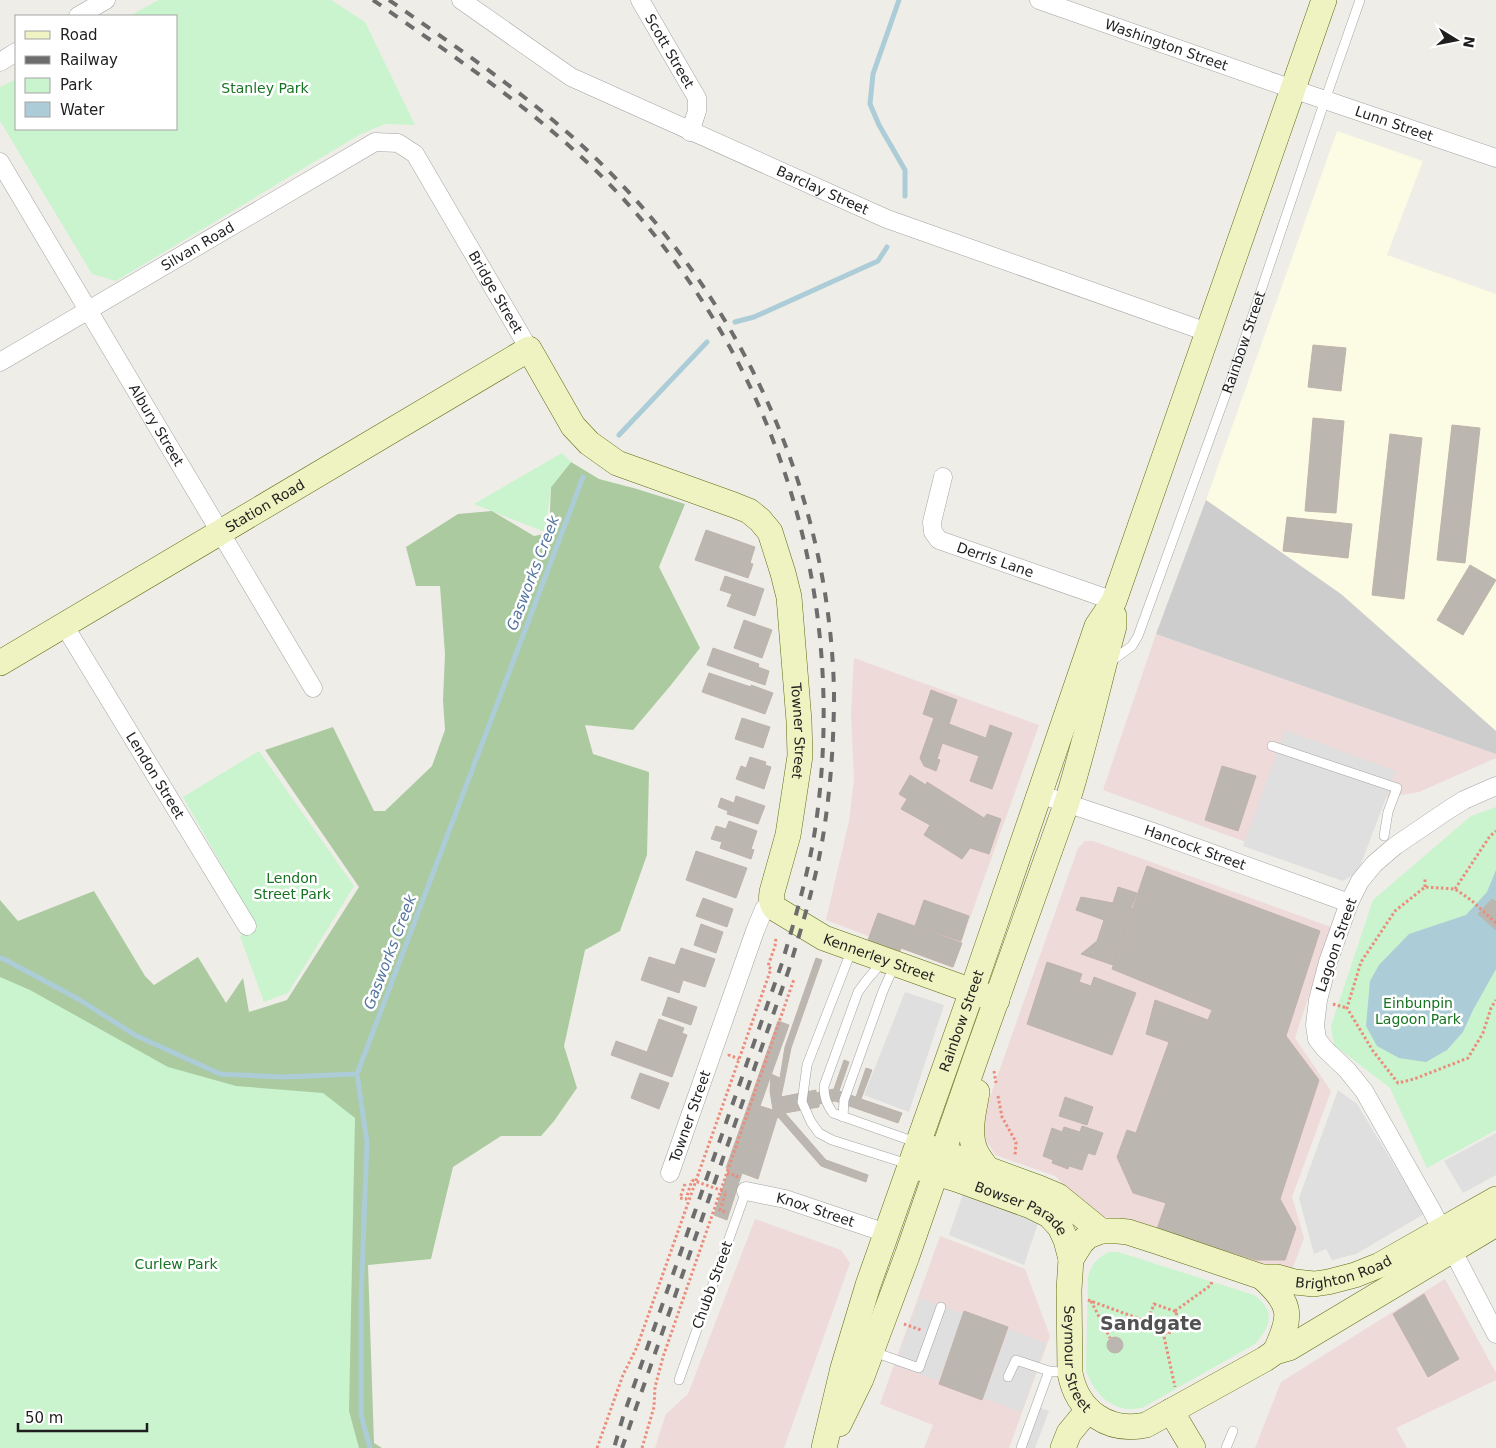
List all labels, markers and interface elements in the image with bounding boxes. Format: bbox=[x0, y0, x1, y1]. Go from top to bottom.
street label: Scott Street bbox=[642, 11, 698, 91]
legend bbox=[15, 15, 178, 130]
north arrow bbox=[1431, 15, 1481, 65]
street label: Washington Street bbox=[1103, 16, 1231, 74]
text: Road bbox=[60, 26, 98, 44]
text: N bbox=[1460, 35, 1478, 49]
text: Railway bbox=[60, 51, 118, 69]
text: Park bbox=[60, 76, 93, 94]
park label: Stanley Park bbox=[221, 80, 310, 96]
text: Water bbox=[60, 101, 105, 119]
street label: Lunn Street bbox=[1353, 103, 1436, 144]
street label: Barclay Street bbox=[774, 162, 871, 218]
street label: Silvan Road bbox=[158, 218, 237, 274]
street label: Bridge Street bbox=[465, 248, 526, 337]
street label: Rainbow Street bbox=[1219, 289, 1268, 395]
street label: Albury Street bbox=[126, 381, 187, 469]
street label: Station Road bbox=[222, 476, 307, 535]
water label: Gasworks Creek bbox=[503, 512, 564, 633]
street label: Derrls Lane bbox=[955, 539, 1036, 580]
street label: Towner Street bbox=[788, 681, 808, 781]
street label: Lendon Street bbox=[123, 729, 188, 822]
street label: Hancock Street bbox=[1142, 822, 1249, 873]
park label: Lendon Street Park bbox=[253, 870, 332, 902]
water label: Gasworks Creek bbox=[360, 891, 421, 1012]
street label: Lagoon Street bbox=[1312, 895, 1360, 994]
street label: Kennerley Street bbox=[821, 930, 937, 985]
street label: Rainbow Street bbox=[936, 967, 987, 1074]
park label: Einbunpin Lagoon Park bbox=[1375, 995, 1462, 1027]
street label: Towner Street bbox=[666, 1068, 714, 1166]
street label: Bowser Parade bbox=[972, 1178, 1071, 1238]
street label: Knox Street bbox=[775, 1189, 857, 1230]
street label: Chubb Street bbox=[689, 1238, 735, 1331]
street label: Brighton Road bbox=[1295, 1252, 1394, 1292]
park label: Curlew Park bbox=[134, 1256, 218, 1272]
street label: Seymour Street bbox=[1061, 1305, 1095, 1416]
district label: Sandgate bbox=[1100, 1312, 1202, 1334]
scale bar bbox=[18, 1400, 146, 1432]
text: 50 m bbox=[25, 1409, 63, 1427]

